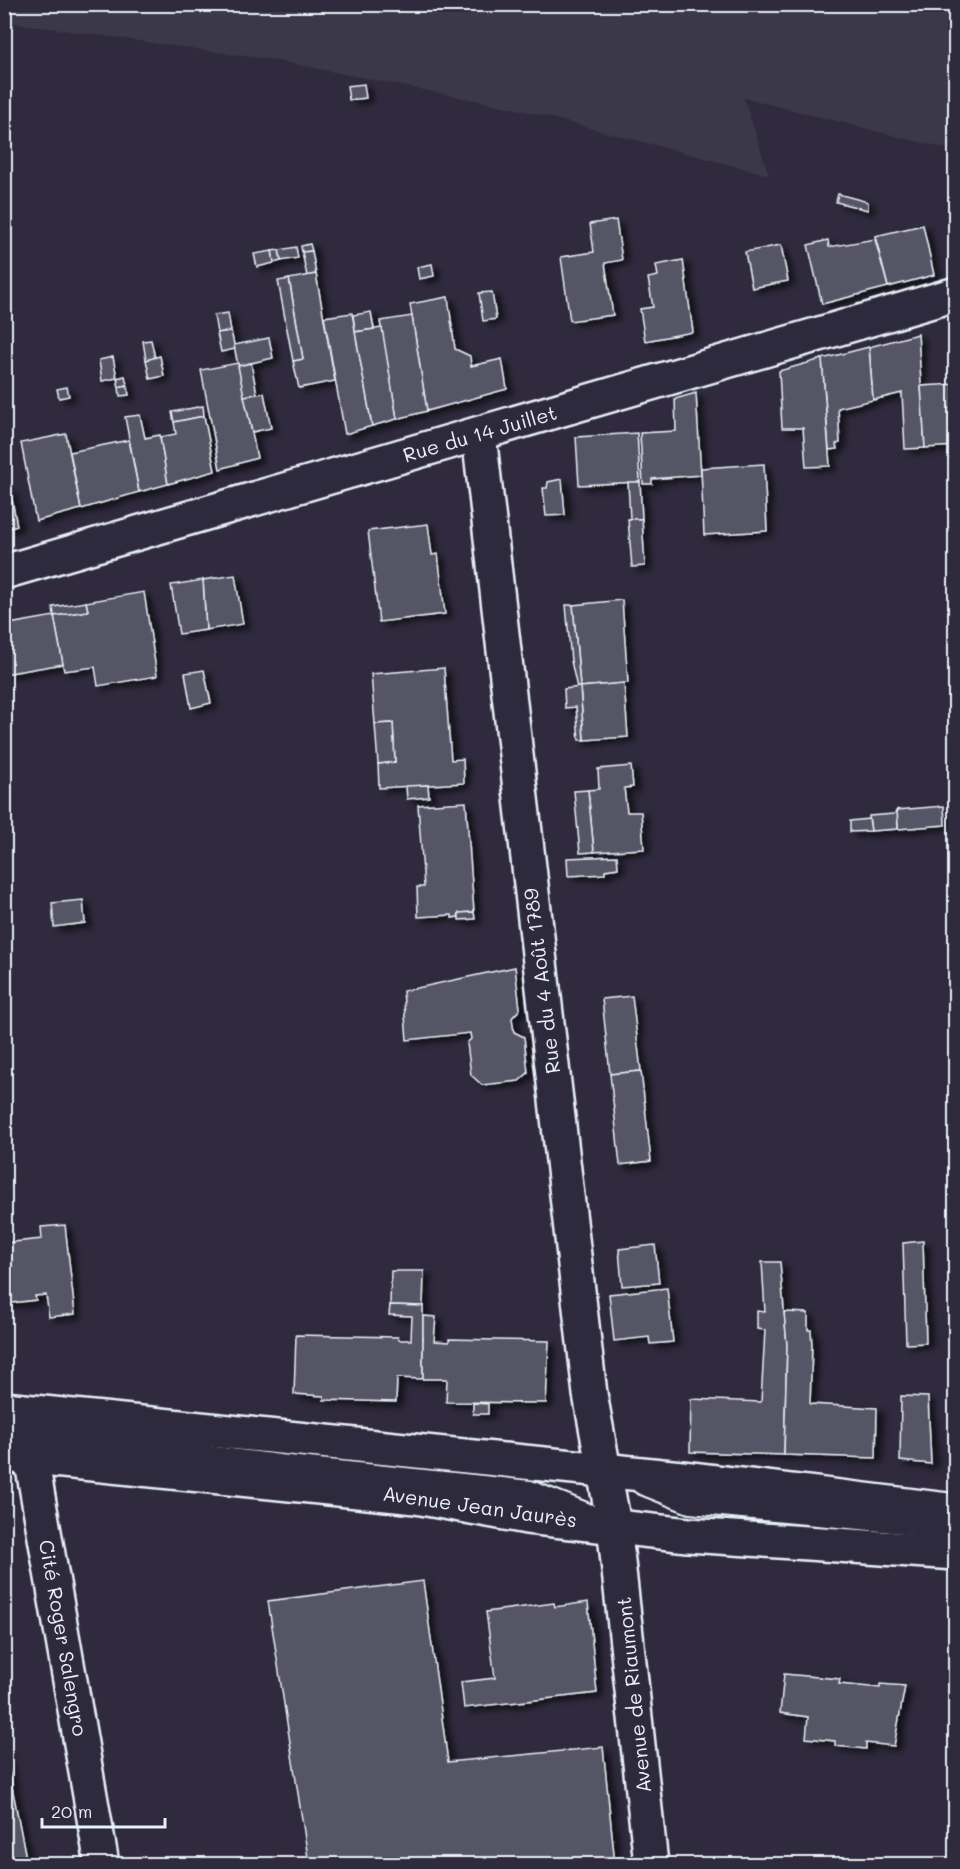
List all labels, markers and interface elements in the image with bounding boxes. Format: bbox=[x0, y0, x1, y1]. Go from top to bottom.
street label: Rue du 14 Juillet bbox=[400, 399, 560, 467]
street label: Rue du 4 Août 1789 bbox=[517, 887, 565, 1075]
street label: Avenue Jean Jaurès bbox=[381, 1480, 579, 1533]
street label: Cité Roger Salengro bbox=[34, 1538, 94, 1738]
street label: Avenue de Riaumont bbox=[610, 1596, 656, 1794]
scale bar bbox=[42, 1791, 165, 1829]
text: 20 m bbox=[51, 1799, 92, 1823]

